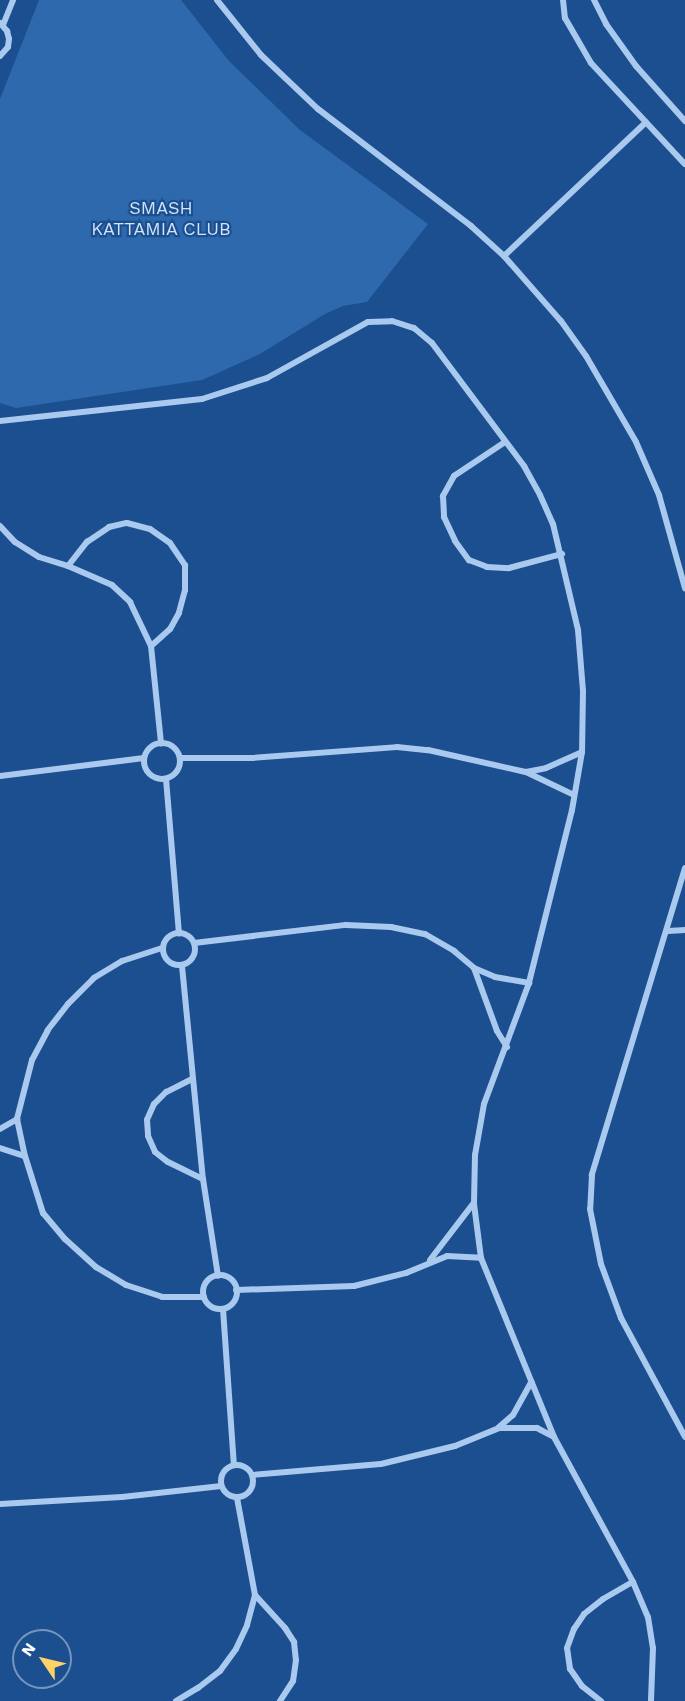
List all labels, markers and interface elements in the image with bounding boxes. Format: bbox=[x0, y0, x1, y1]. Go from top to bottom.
park label: SMASH KATTAMIA CLUB bbox=[91, 198, 231, 240]
north arrow bbox=[12, 1629, 72, 1689]
text: N bbox=[17, 1639, 40, 1660]

